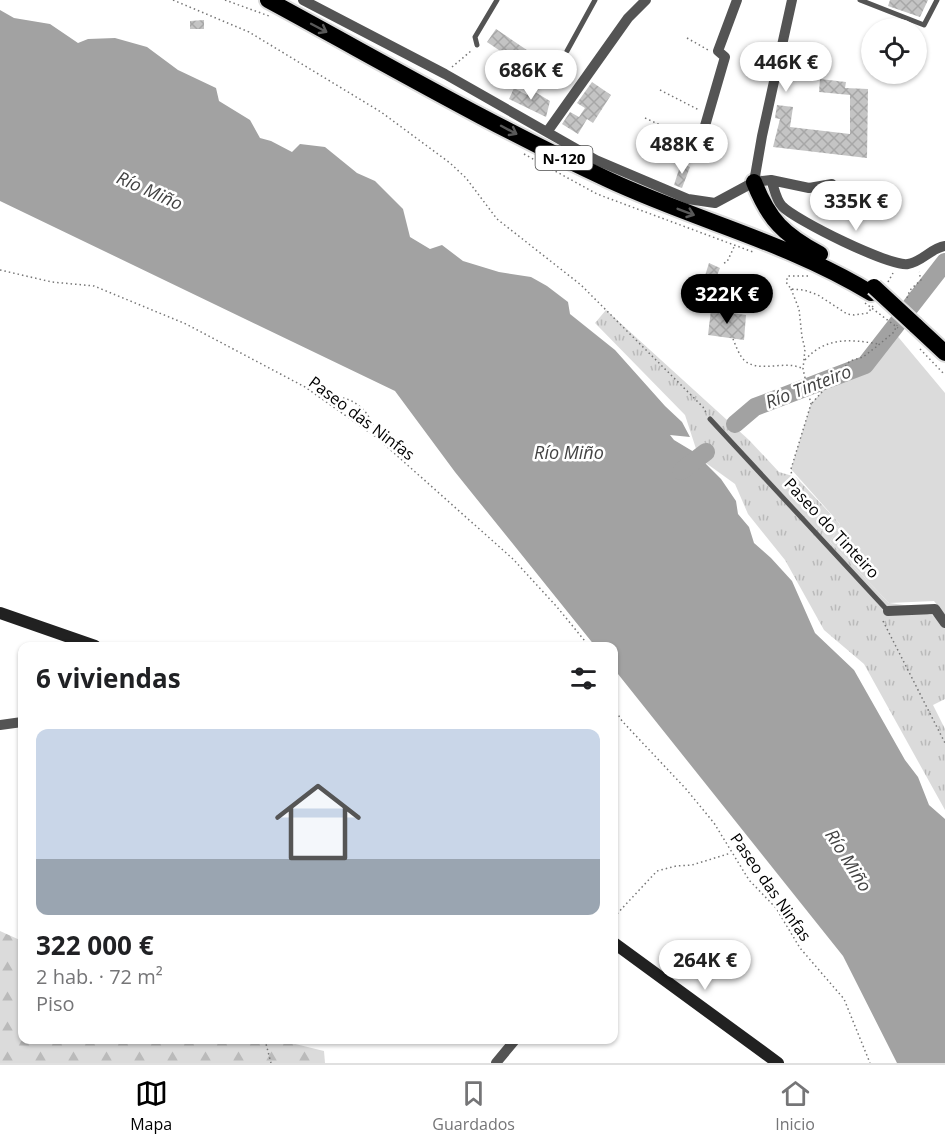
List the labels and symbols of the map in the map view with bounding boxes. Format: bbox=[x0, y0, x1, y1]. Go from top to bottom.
one-way arrow bbox=[310, 22, 327, 34]
pin: 446K € bbox=[737, 42, 835, 93]
pin: 686K € bbox=[482, 50, 580, 101]
pin: 488K € bbox=[633, 124, 731, 175]
one-way arrow bbox=[500, 125, 518, 136]
road number: N-120 bbox=[536, 146, 592, 170]
water label: Río Miño bbox=[113, 165, 187, 215]
pin: 335K € bbox=[807, 181, 905, 232]
one-way arrow bbox=[676, 207, 695, 218]
pin: 322K € bbox=[678, 274, 776, 325]
water label: Río Tinteiro bbox=[762, 359, 854, 413]
street label: Paseo das Ninfas bbox=[305, 371, 419, 465]
water label: Río Miño bbox=[534, 440, 604, 464]
street label: Paseo do Tinteiro bbox=[780, 473, 884, 583]
water label: Río Miño bbox=[820, 824, 878, 896]
street label: Paseo das Ninfas bbox=[726, 829, 816, 945]
pin: 264K € bbox=[656, 940, 754, 991]

